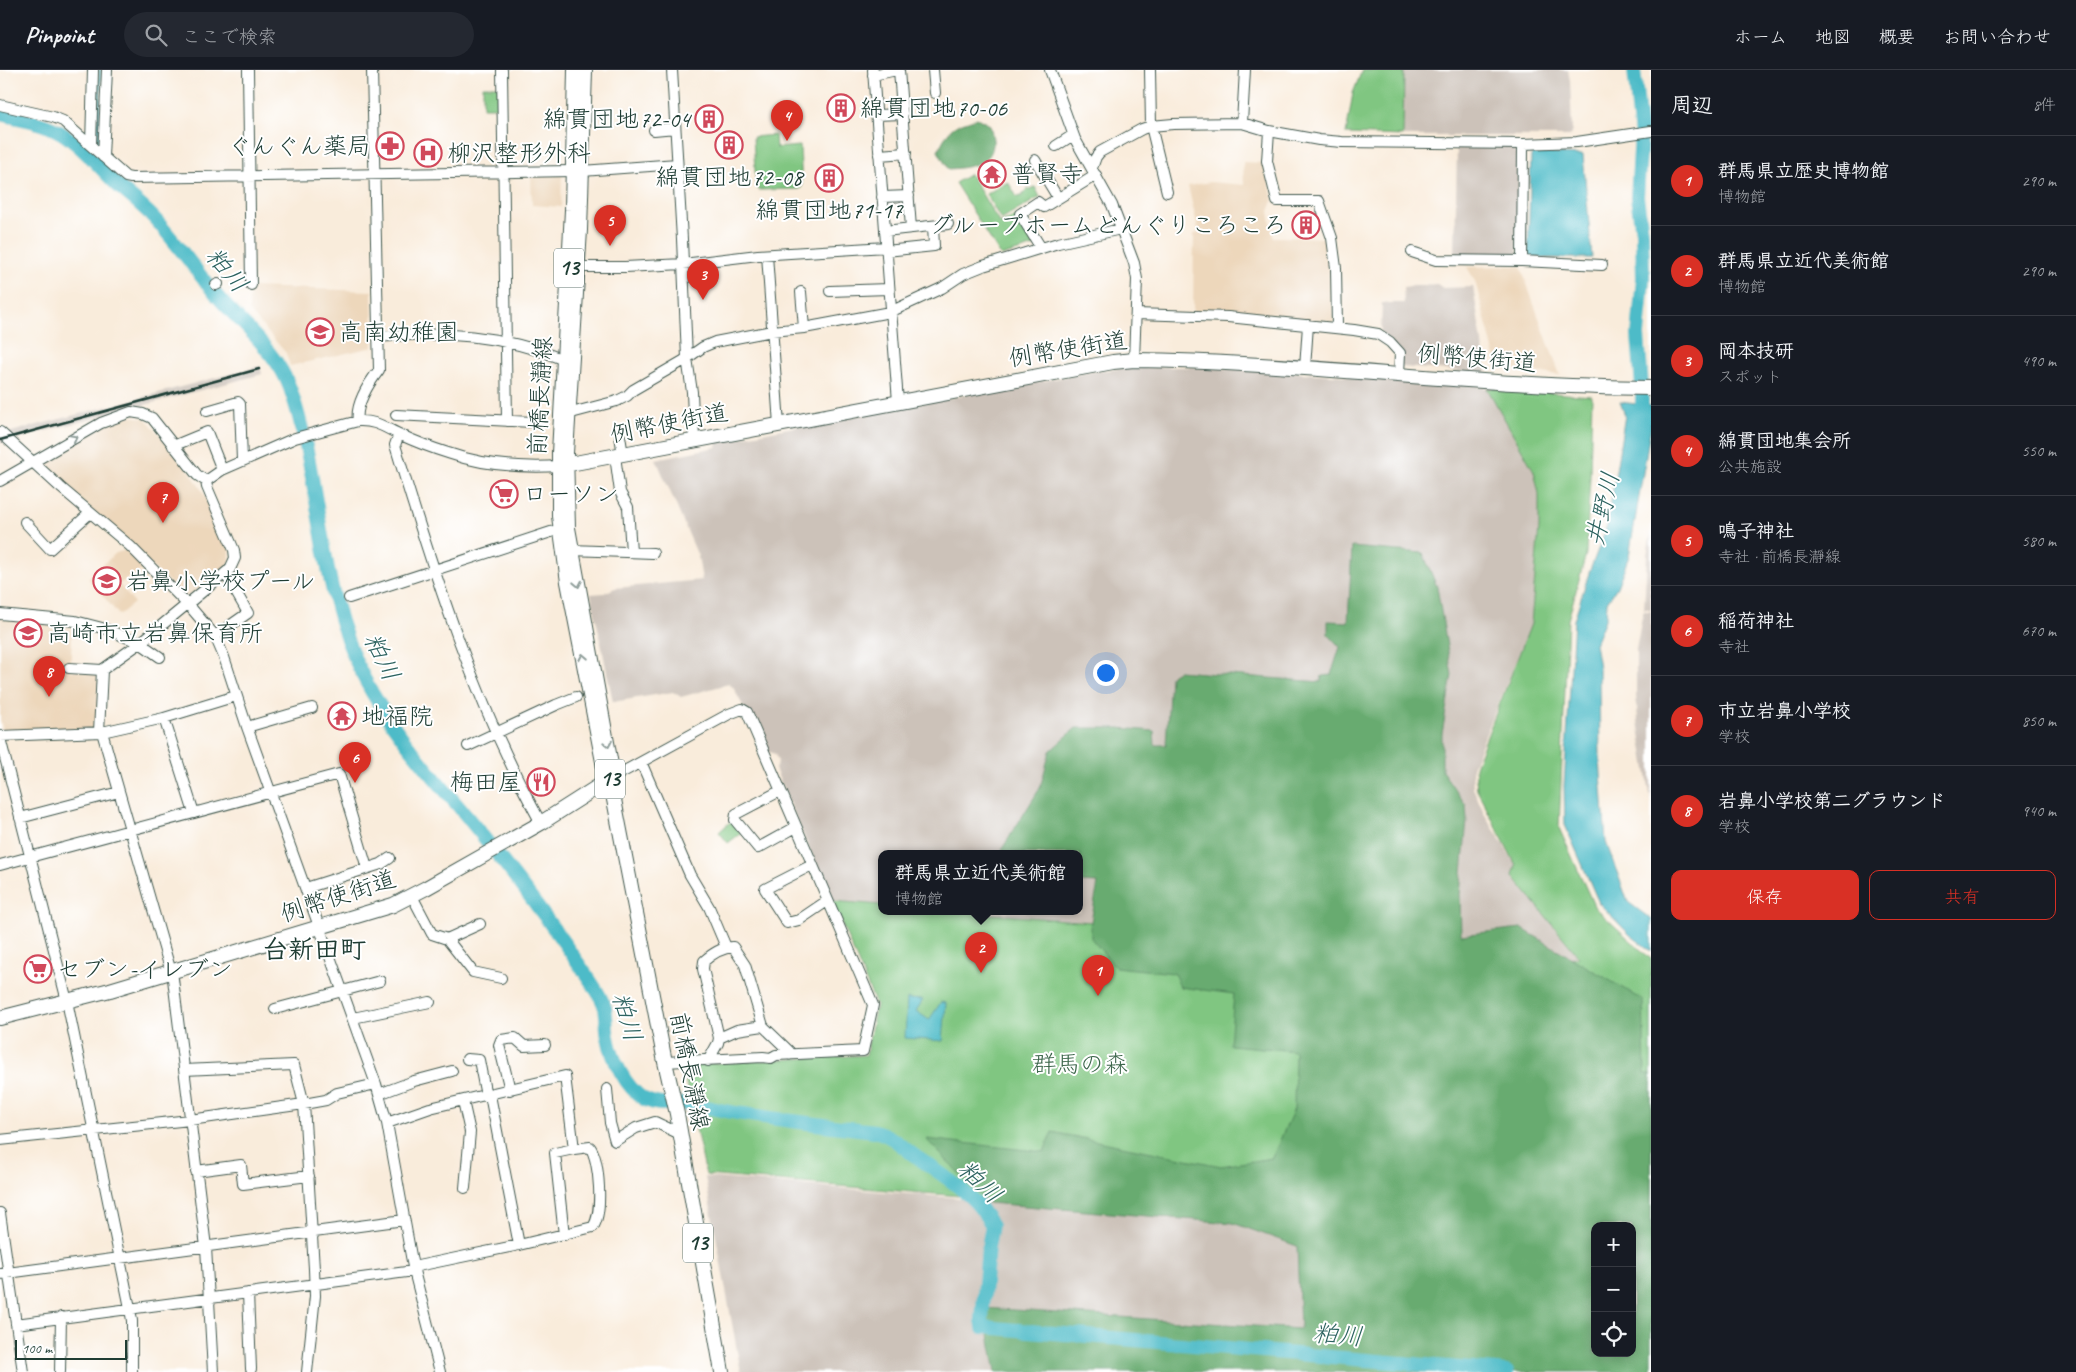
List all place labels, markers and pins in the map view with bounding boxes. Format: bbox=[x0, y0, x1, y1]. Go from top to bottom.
building icon: 綿貫団地70-06 bbox=[826, 93, 856, 123]
place label: 綿貫団地70-06 bbox=[860, 93, 1008, 123]
pin: 4 bbox=[771, 100, 803, 141]
place label: 綿貫団地72-04 bbox=[543, 104, 692, 134]
building icon: 綿貫団地72-04 bbox=[694, 104, 724, 134]
building icon: 綿貫団地72-08 bbox=[714, 130, 744, 160]
place label: ぐんぐん薬局 bbox=[227, 131, 371, 161]
pharmacy icon: ぐんぐん薬局 bbox=[375, 131, 405, 161]
hospital icon: 柳沢整形外科 bbox=[413, 138, 443, 168]
place label: 柳沢整形外科 bbox=[447, 138, 591, 168]
temple icon: 普賢寺 bbox=[977, 159, 1007, 189]
place label: 普賢寺 bbox=[1011, 159, 1083, 189]
place label: 綿貫団地72-08 bbox=[655, 162, 805, 192]
building icon: 綿貫団地71-17 bbox=[814, 163, 844, 193]
place label: 綿貫団地71-17 bbox=[755, 195, 904, 225]
pin: 5 bbox=[594, 205, 626, 246]
place label: グループホームどんぐりころころ bbox=[929, 210, 1287, 240]
building icon: グループホームどんぐりころころ bbox=[1291, 210, 1321, 240]
pin: 3 bbox=[687, 259, 719, 300]
school or university icon: 高南幼稚園 bbox=[305, 317, 335, 347]
place label: 高南幼稚園 bbox=[339, 317, 459, 347]
supermarket icon: ローソン bbox=[489, 479, 519, 509]
place label: ローソン bbox=[523, 479, 619, 509]
pin: 7 bbox=[147, 482, 179, 523]
school or university icon: 岩鼻小学校プール bbox=[92, 566, 122, 596]
place label: 岩鼻小学校プール bbox=[126, 566, 315, 596]
school or university icon: 高崎市立岩鼻保育所 bbox=[13, 618, 43, 648]
place label: 高崎市立岩鼻保育所 bbox=[47, 618, 263, 648]
pin: 8 bbox=[33, 656, 65, 697]
temple icon: 地福院 bbox=[327, 701, 357, 731]
place label: 地福院 bbox=[361, 701, 433, 731]
pin: 6 bbox=[339, 742, 371, 783]
place label: 梅田屋 bbox=[450, 767, 522, 797]
restaurant icon: 梅田屋 bbox=[526, 767, 556, 797]
pin: 2 bbox=[965, 932, 997, 973]
supermarket icon: セブン-イレブン bbox=[23, 954, 53, 984]
place label: セブン-イレブン bbox=[57, 954, 233, 984]
pin: 1 bbox=[1082, 955, 1114, 996]

